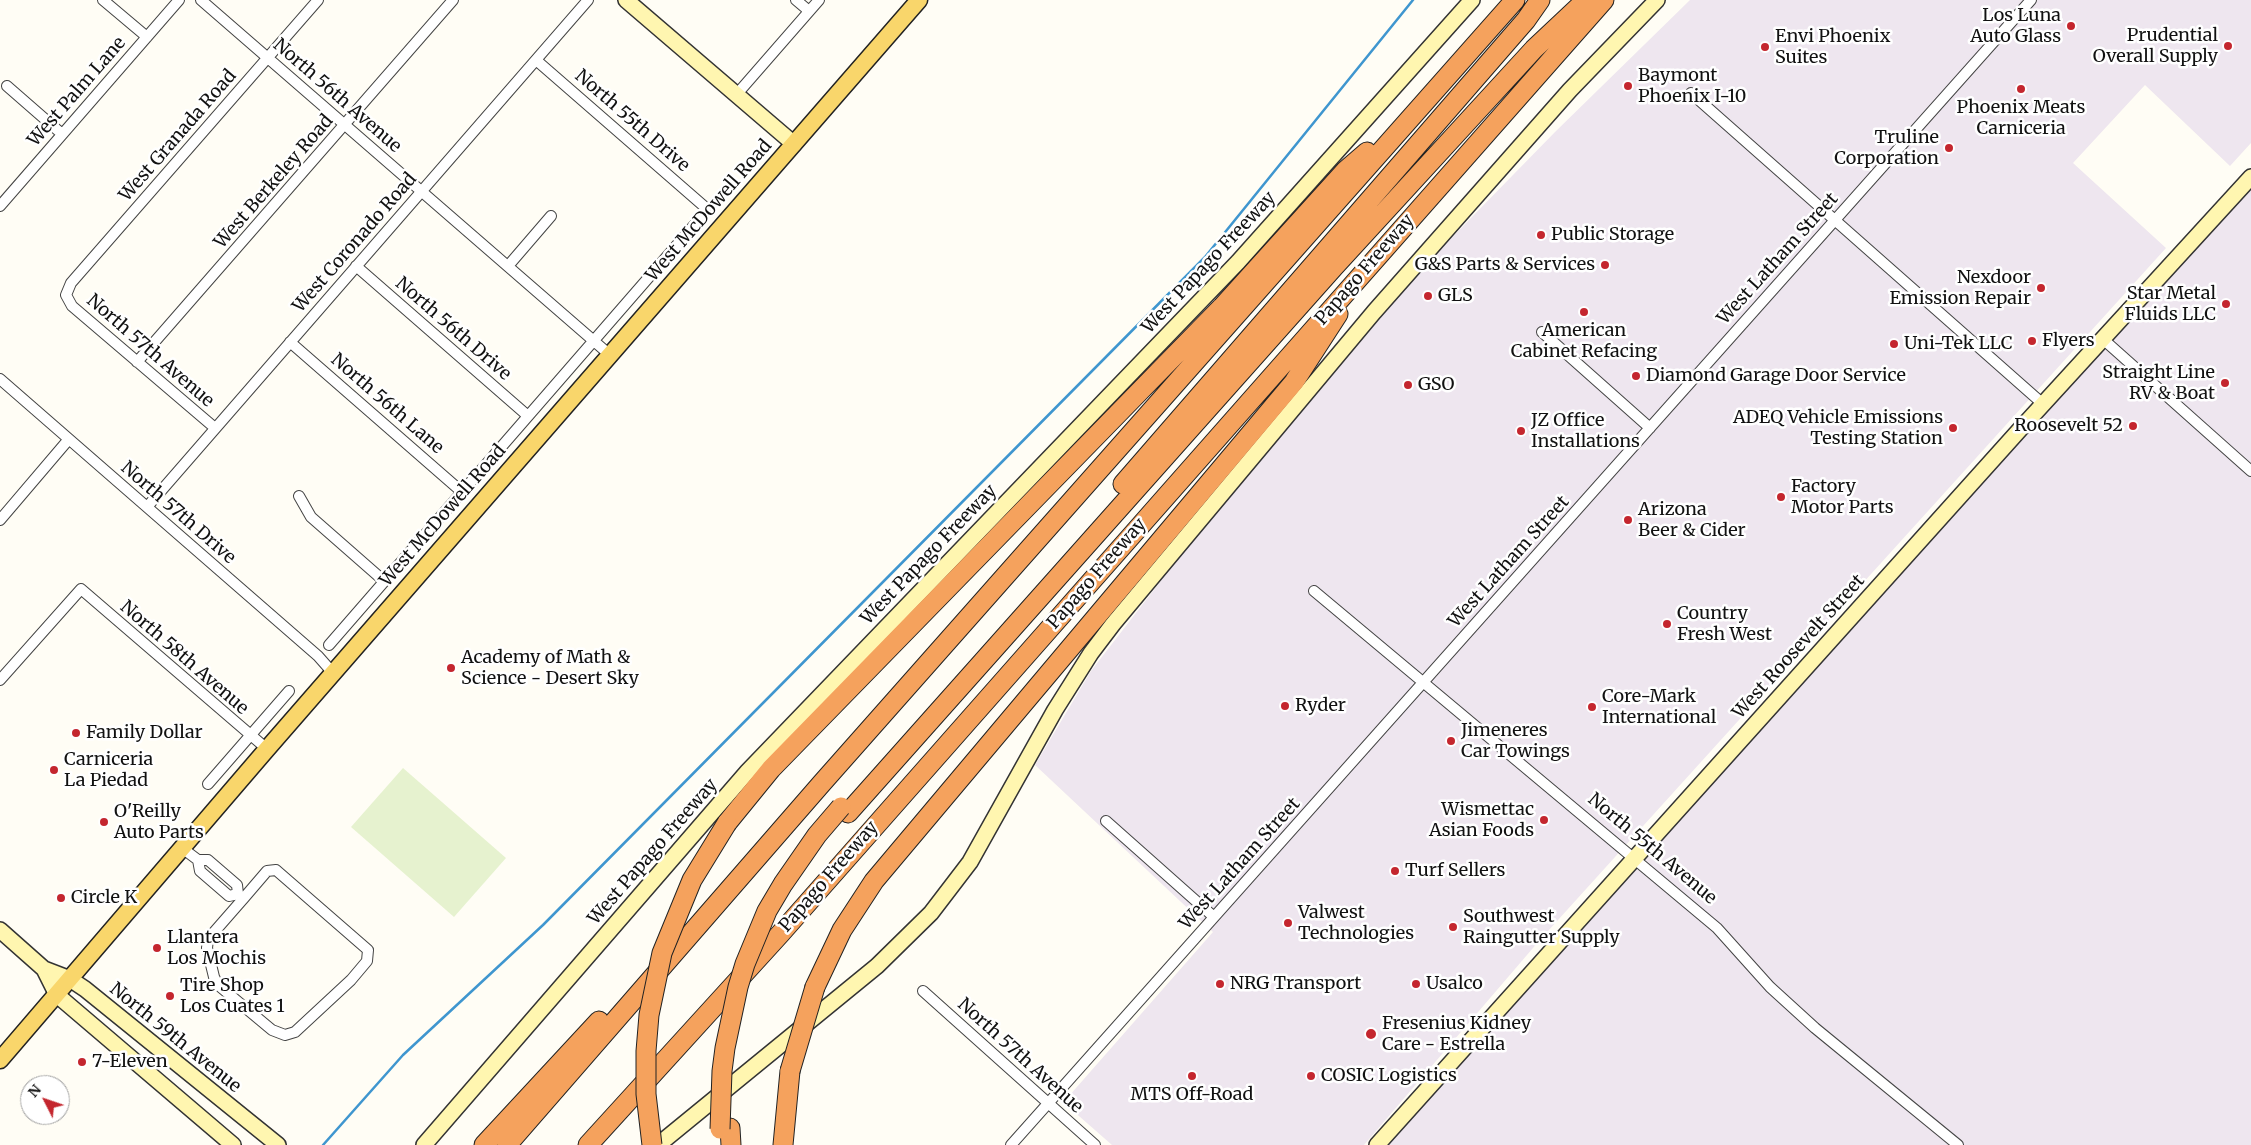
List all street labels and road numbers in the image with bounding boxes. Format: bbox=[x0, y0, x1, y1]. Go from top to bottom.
street label: West Palm Lane bbox=[23, 33, 131, 151]
street label: North 56th Avenue bbox=[269, 35, 405, 157]
street label: North 55th Drive bbox=[570, 65, 694, 177]
street label: West Granada Road bbox=[115, 66, 241, 206]
street label: West Berkeley Road bbox=[210, 111, 338, 253]
street label: West McDowell Road bbox=[641, 136, 777, 286]
street label: West Coronado Road bbox=[288, 169, 422, 317]
street label: West Papago Freeway bbox=[1138, 187, 1280, 339]
street label: West Latham Street bbox=[1713, 189, 1843, 329]
street label: Papago Freeway bbox=[1311, 210, 1419, 330]
street label: North 56th Drive bbox=[391, 273, 515, 385]
street label: North 57th Avenue bbox=[82, 290, 218, 412]
street label: North 56th Lane bbox=[326, 349, 448, 459]
street label: West McDowell Road bbox=[375, 441, 511, 591]
street label: North 57th Drive bbox=[116, 457, 240, 569]
street label: West Papago Freeway bbox=[857, 480, 1001, 630]
street label: West Latham Street bbox=[1444, 492, 1574, 632]
street label: Papago Freeway bbox=[1043, 514, 1151, 634]
street label: West Roosevelt Street bbox=[1729, 570, 1869, 724]
street label: North 58th Avenue bbox=[116, 597, 252, 719]
street label: West Papago Freeway bbox=[584, 775, 722, 929]
street label: North 55th Avenue bbox=[1583, 789, 1721, 909]
street label: West Latham Street bbox=[1175, 794, 1305, 934]
street label: Papago Freeway bbox=[775, 817, 883, 937]
street label: North 59th Avenue bbox=[105, 978, 245, 1098]
street label: North 57th Avenue bbox=[953, 994, 1087, 1118]

